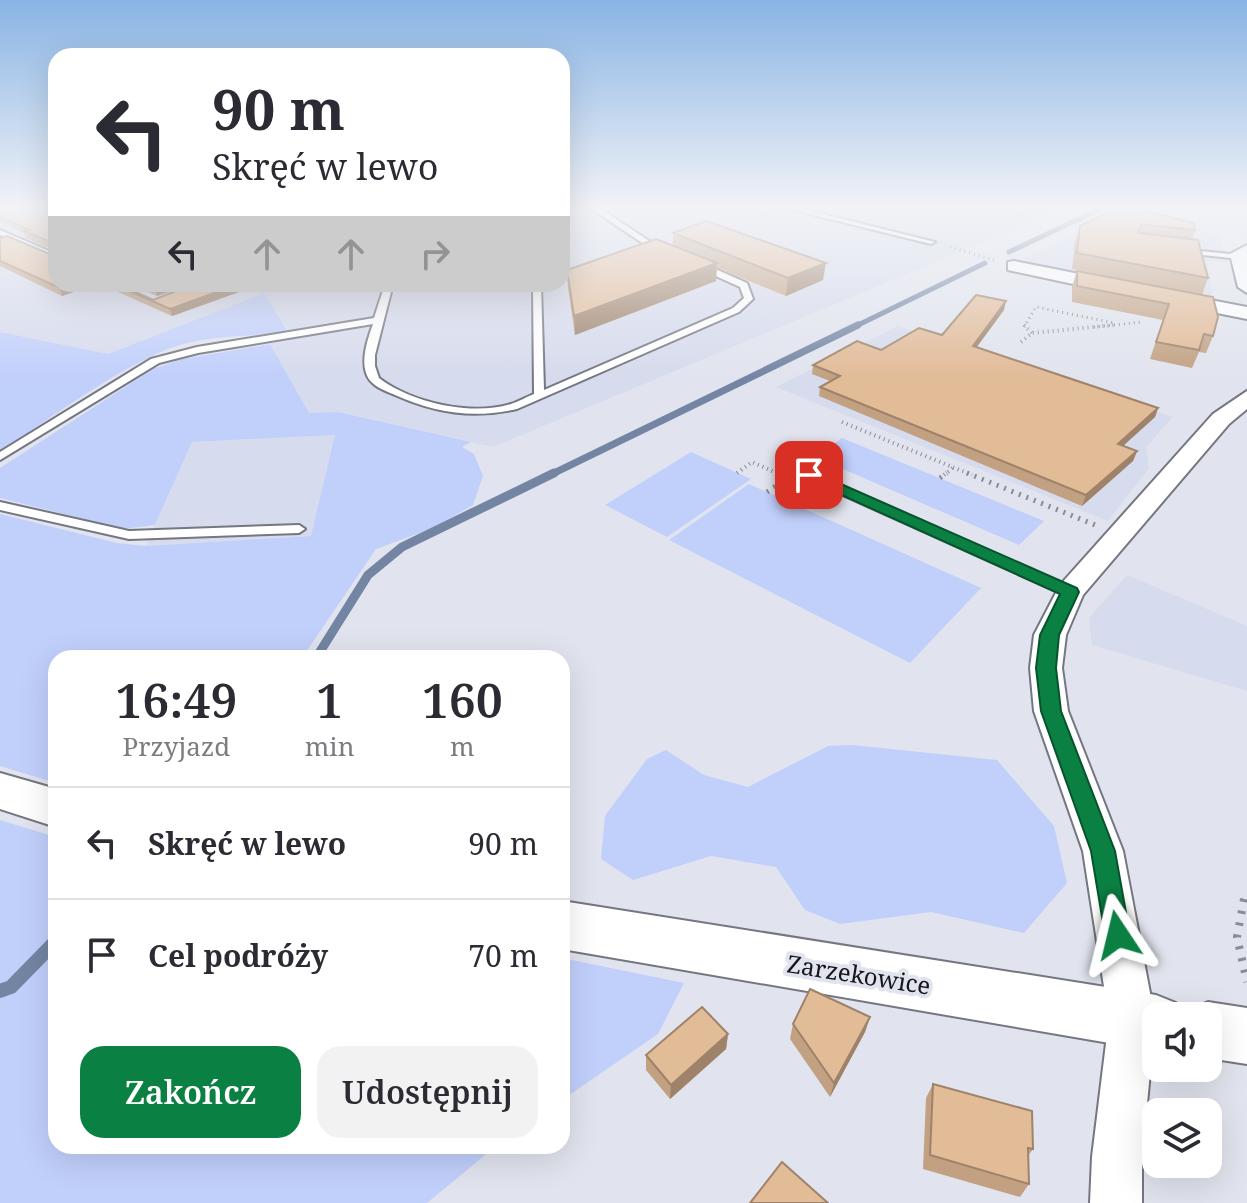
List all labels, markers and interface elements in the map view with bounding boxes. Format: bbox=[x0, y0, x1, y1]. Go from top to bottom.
text: 90 m bbox=[212, 70, 345, 146]
icon: left bbox=[80, 80, 184, 184]
text: Skręć w lewo bbox=[212, 142, 439, 191]
icon: left bbox=[161, 232, 205, 276]
icon: ahead bbox=[245, 232, 289, 276]
icon: ahead bbox=[329, 232, 373, 276]
icon: right bbox=[413, 232, 457, 276]
pin bbox=[775, 441, 843, 509]
icon: arrive bbox=[787, 453, 831, 497]
text: 16:49 bbox=[115, 667, 238, 732]
text: 1 bbox=[316, 667, 343, 732]
text: 160 bbox=[422, 667, 503, 732]
text: Przyjazd bbox=[123, 728, 230, 764]
text: min bbox=[305, 728, 354, 764]
text: m bbox=[450, 728, 475, 764]
icon: left bbox=[80, 821, 124, 865]
text: Skręć w lewo bbox=[148, 823, 346, 864]
text: 90 m bbox=[468, 823, 538, 864]
position arrow bbox=[1076, 893, 1160, 977]
icon: arrive bbox=[80, 933, 124, 977]
text: Cel podróży bbox=[148, 935, 328, 976]
text: 70 m bbox=[468, 935, 538, 976]
street label: Zarzekowice bbox=[785, 946, 933, 1002]
map controls bbox=[1142, 1002, 1222, 1178]
button: sound bbox=[1142, 1002, 1222, 1082]
button: Zakończ bbox=[80, 1046, 301, 1138]
button: Udostępnij bbox=[317, 1046, 538, 1138]
button: layers bbox=[1142, 1098, 1222, 1178]

